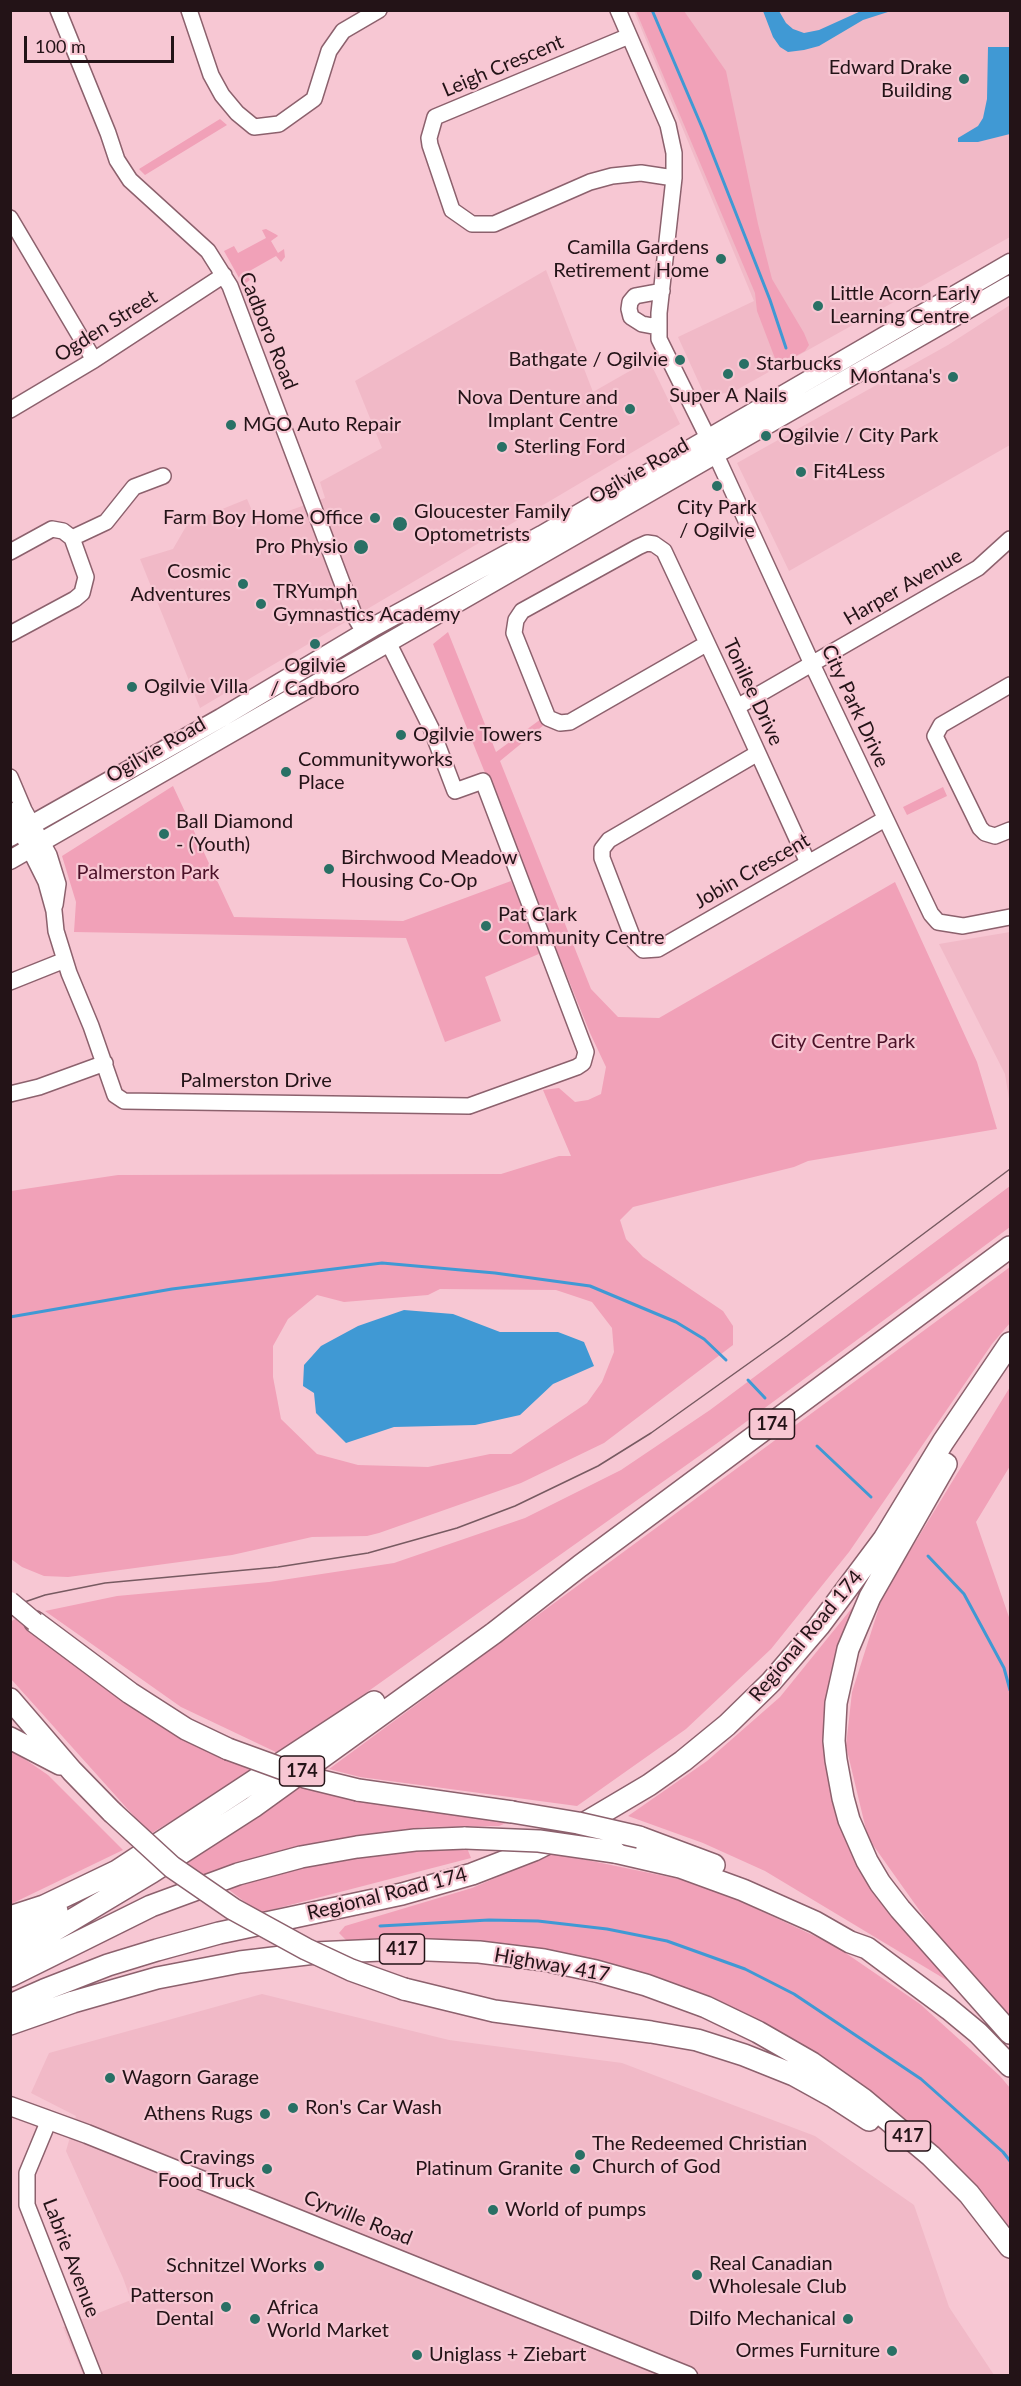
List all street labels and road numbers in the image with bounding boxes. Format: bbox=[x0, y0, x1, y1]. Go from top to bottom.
street label: Leigh Crescent bbox=[439, 30, 567, 102]
street label: Cadboro Road bbox=[234, 269, 302, 393]
street label: Ogden Street bbox=[50, 285, 162, 367]
street label: Ogilvie Road bbox=[585, 433, 693, 509]
street label: Harper Avenue bbox=[840, 543, 966, 631]
street label: Tonilee Drive bbox=[718, 635, 788, 749]
street label: City Park Drive bbox=[816, 641, 894, 771]
street label: Ogilvie Road bbox=[102, 712, 210, 788]
street label: Jobin Crescent bbox=[690, 828, 814, 914]
street label: Palmerston Drive bbox=[180, 1069, 332, 1093]
road number: 174 bbox=[750, 1409, 794, 1439]
street label: Regional Road 174 bbox=[744, 1565, 868, 1707]
road number: 174 bbox=[280, 1756, 324, 1786]
street label: Regional Road 174 bbox=[304, 1862, 470, 1926]
road number: 417 bbox=[380, 1934, 424, 1964]
street label: Highway 417 bbox=[492, 1943, 612, 1987]
road number: 417 bbox=[886, 2121, 930, 2151]
street label: Cyrville Road bbox=[300, 2185, 416, 2251]
street label: Labrie Avenue bbox=[37, 2195, 105, 2321]

